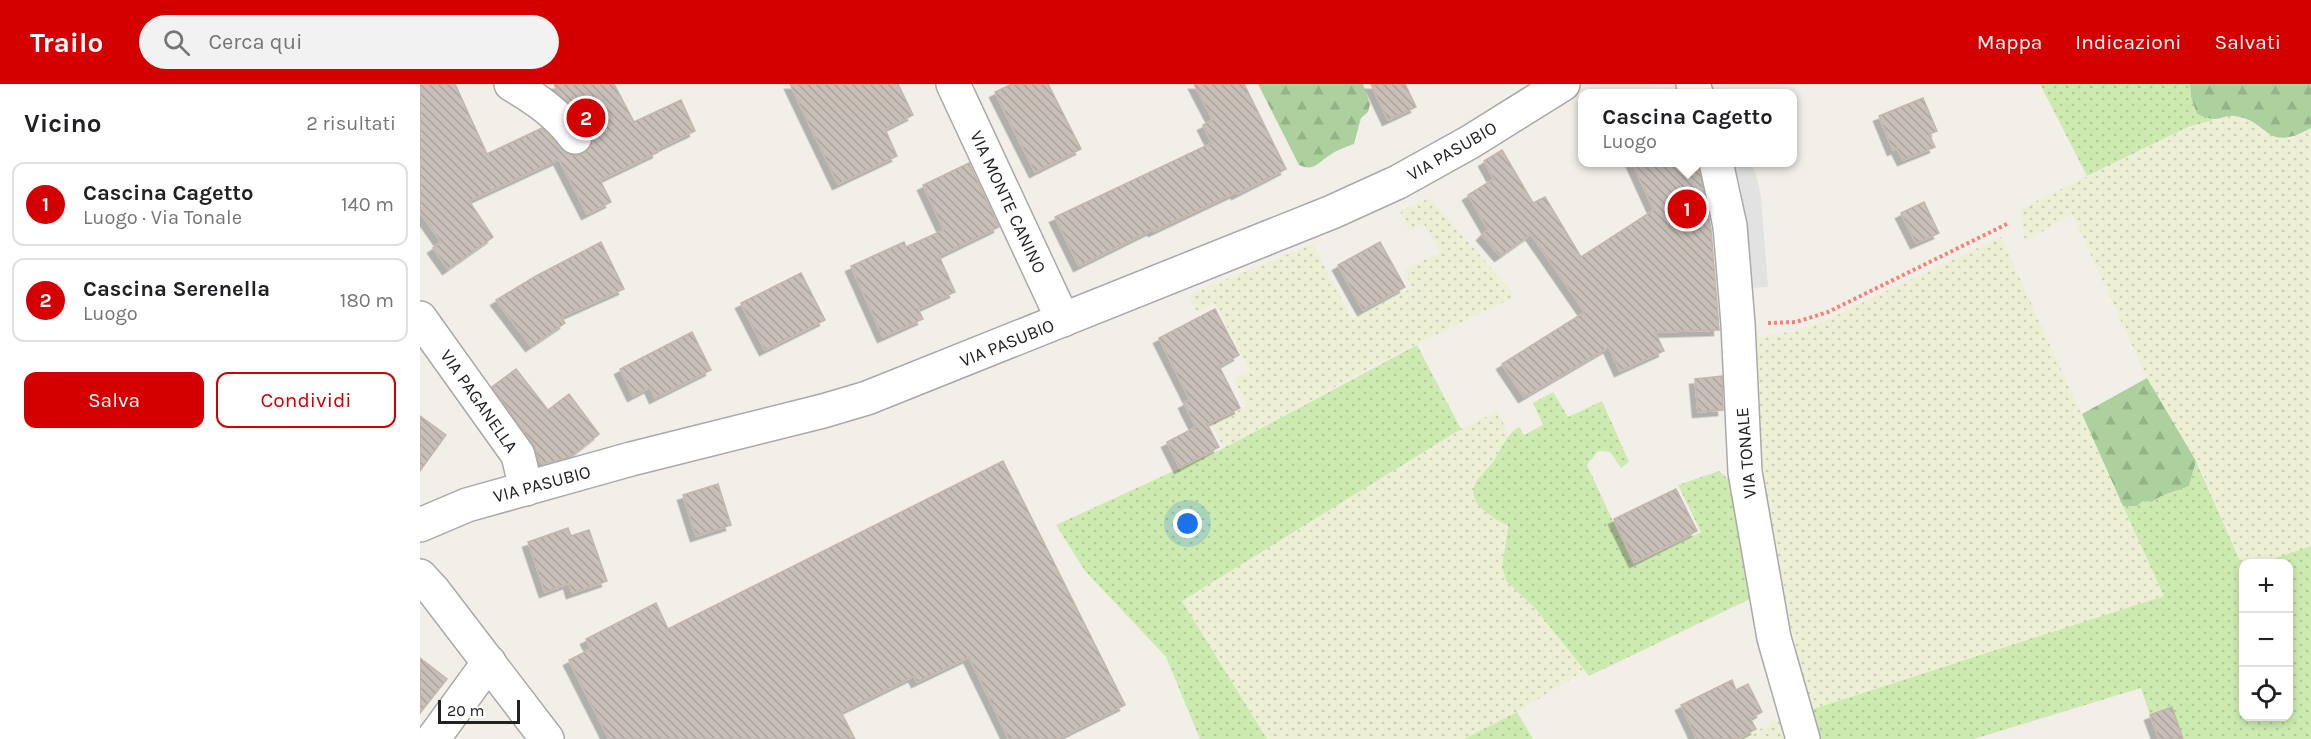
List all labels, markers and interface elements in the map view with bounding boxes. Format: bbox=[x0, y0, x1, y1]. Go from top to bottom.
search box bbox=[139, 15, 559, 69]
text: Trailo bbox=[30, 26, 103, 59]
icon: search bbox=[160, 26, 193, 59]
text: Cerca qui bbox=[208, 29, 303, 55]
text: Mappa bbox=[1977, 30, 2042, 54]
text: Indicazioni bbox=[2075, 30, 2182, 54]
text: Salvati bbox=[2215, 30, 2281, 54]
popup bbox=[1578, 89, 1797, 167]
pin: 2 bbox=[566, 96, 606, 141]
text: Cascina Cagetto bbox=[1602, 104, 1773, 130]
text: Vicino bbox=[24, 108, 101, 139]
text: 2 risultati bbox=[306, 112, 396, 135]
street label: VIA PASUBIO bbox=[1403, 117, 1501, 185]
street label: VIA MONTE CANINO bbox=[965, 127, 1051, 277]
text: Luogo bbox=[1602, 130, 1657, 153]
text: Cascina Cagetto bbox=[83, 180, 254, 206]
pin: 1 bbox=[1668, 186, 1706, 232]
text: 1 bbox=[42, 193, 49, 216]
text: 140 m bbox=[341, 193, 394, 216]
text: Luogo · Via Tonale bbox=[83, 206, 242, 229]
text: Cascina Serenella bbox=[83, 276, 270, 302]
text: 2 bbox=[39, 289, 52, 312]
text: 180 m bbox=[340, 289, 394, 312]
text: Luogo bbox=[83, 302, 138, 325]
street label: VIA PASUBIO bbox=[957, 314, 1057, 372]
street label: VIA PAGANELLA bbox=[435, 345, 523, 457]
button: Salva bbox=[24, 372, 204, 428]
button: Condividi bbox=[216, 372, 396, 428]
street label: VIA TONALE bbox=[1731, 406, 1761, 500]
street label: VIA PASUBIO bbox=[491, 460, 593, 508]
your location bbox=[1173, 509, 1202, 538]
map controls bbox=[2239, 559, 2293, 721]
button: + bbox=[2239, 559, 2293, 613]
button: − bbox=[2239, 613, 2293, 667]
button: locate bbox=[2239, 667, 2293, 721]
scale bar bbox=[438, 697, 520, 724]
text: 20 m bbox=[447, 701, 485, 720]

